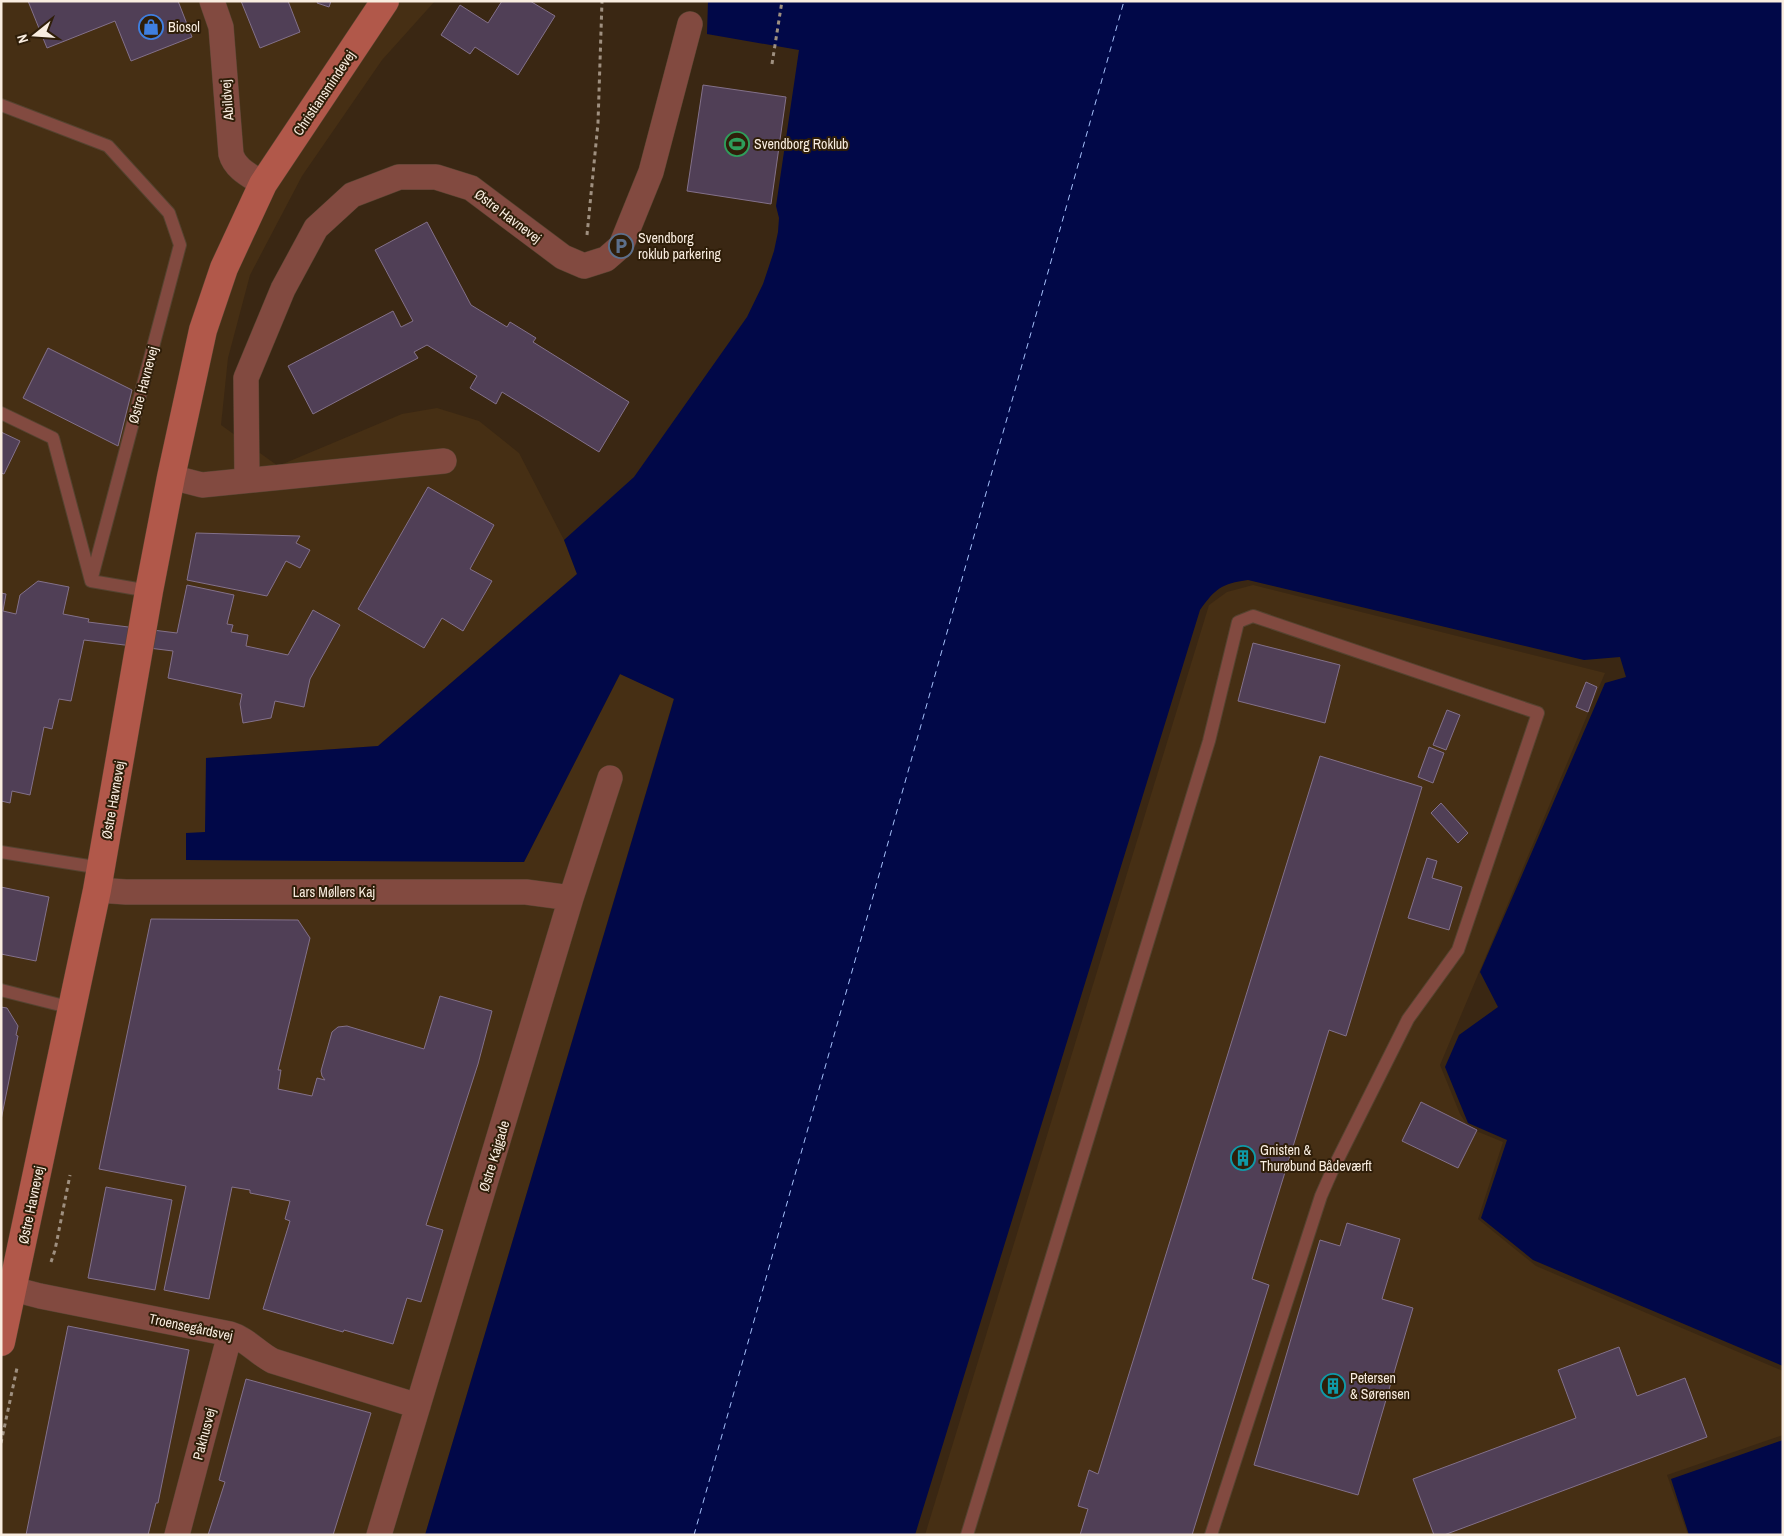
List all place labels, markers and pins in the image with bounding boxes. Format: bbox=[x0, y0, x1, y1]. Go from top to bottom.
shop icon: Biosol bbox=[138, 14, 164, 40]
place label: Biosol bbox=[168, 18, 200, 36]
sports icon: Svendborg Roklub bbox=[724, 131, 750, 157]
place label: Svendborg Roklub bbox=[754, 135, 848, 153]
place label: Svendborg roklub parkering bbox=[638, 229, 722, 263]
parking icon: Svendborg roklub parkering bbox=[608, 233, 634, 259]
place label: Gnisten & Thurøbund Bådeværft bbox=[1260, 1141, 1372, 1175]
building icon: Gnisten & Thurøbund Bådeværft bbox=[1230, 1145, 1256, 1171]
place label: Petersen & Sørensen bbox=[1350, 1369, 1410, 1403]
building icon: Petersen & Sørensen bbox=[1320, 1373, 1346, 1399]

